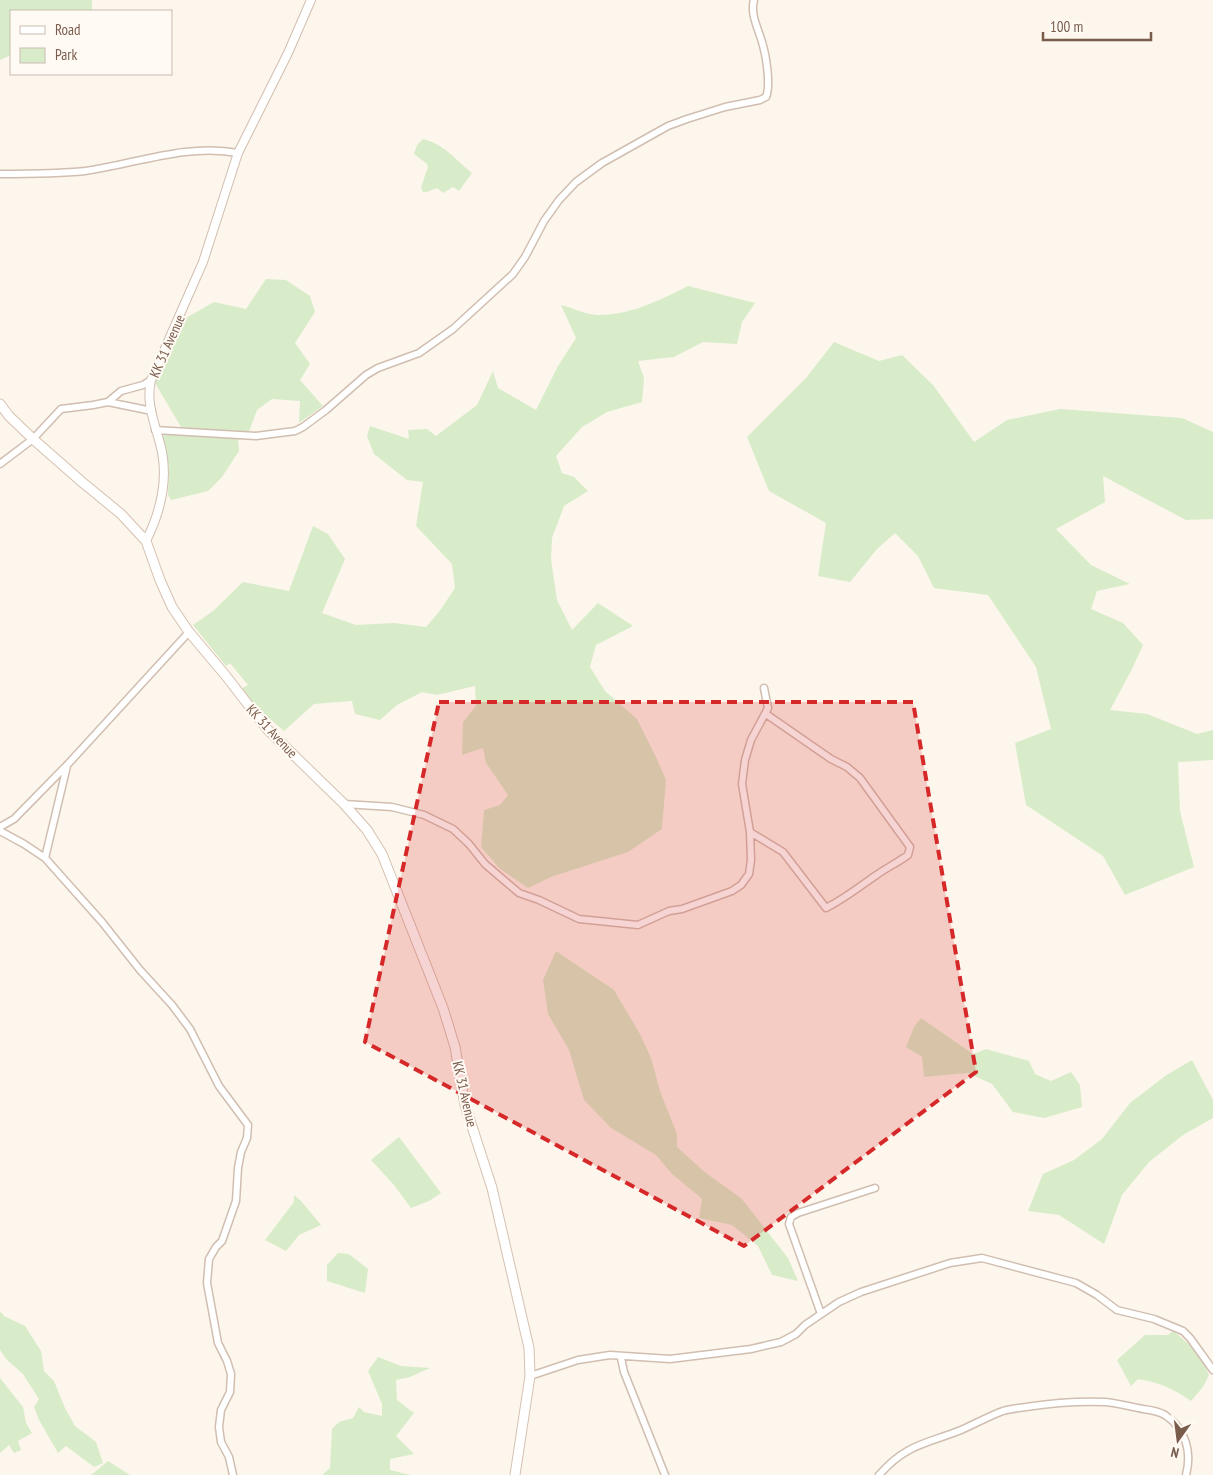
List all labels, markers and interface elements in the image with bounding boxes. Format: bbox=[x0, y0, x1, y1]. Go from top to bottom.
legend bbox=[10, 10, 172, 75]
scale bar bbox=[1043, 10, 1150, 42]
text: 100 m bbox=[1050, 17, 1083, 36]
text: Road bbox=[55, 20, 81, 39]
text: Park bbox=[55, 45, 77, 64]
street label: KK 31 Avenue bbox=[145, 312, 189, 380]
street label: KK 31 Avenue bbox=[243, 700, 302, 762]
street label: KK 31 Avenue bbox=[449, 1059, 481, 1129]
north arrow bbox=[1153, 1415, 1203, 1465]
text: N bbox=[1169, 1443, 1181, 1462]

